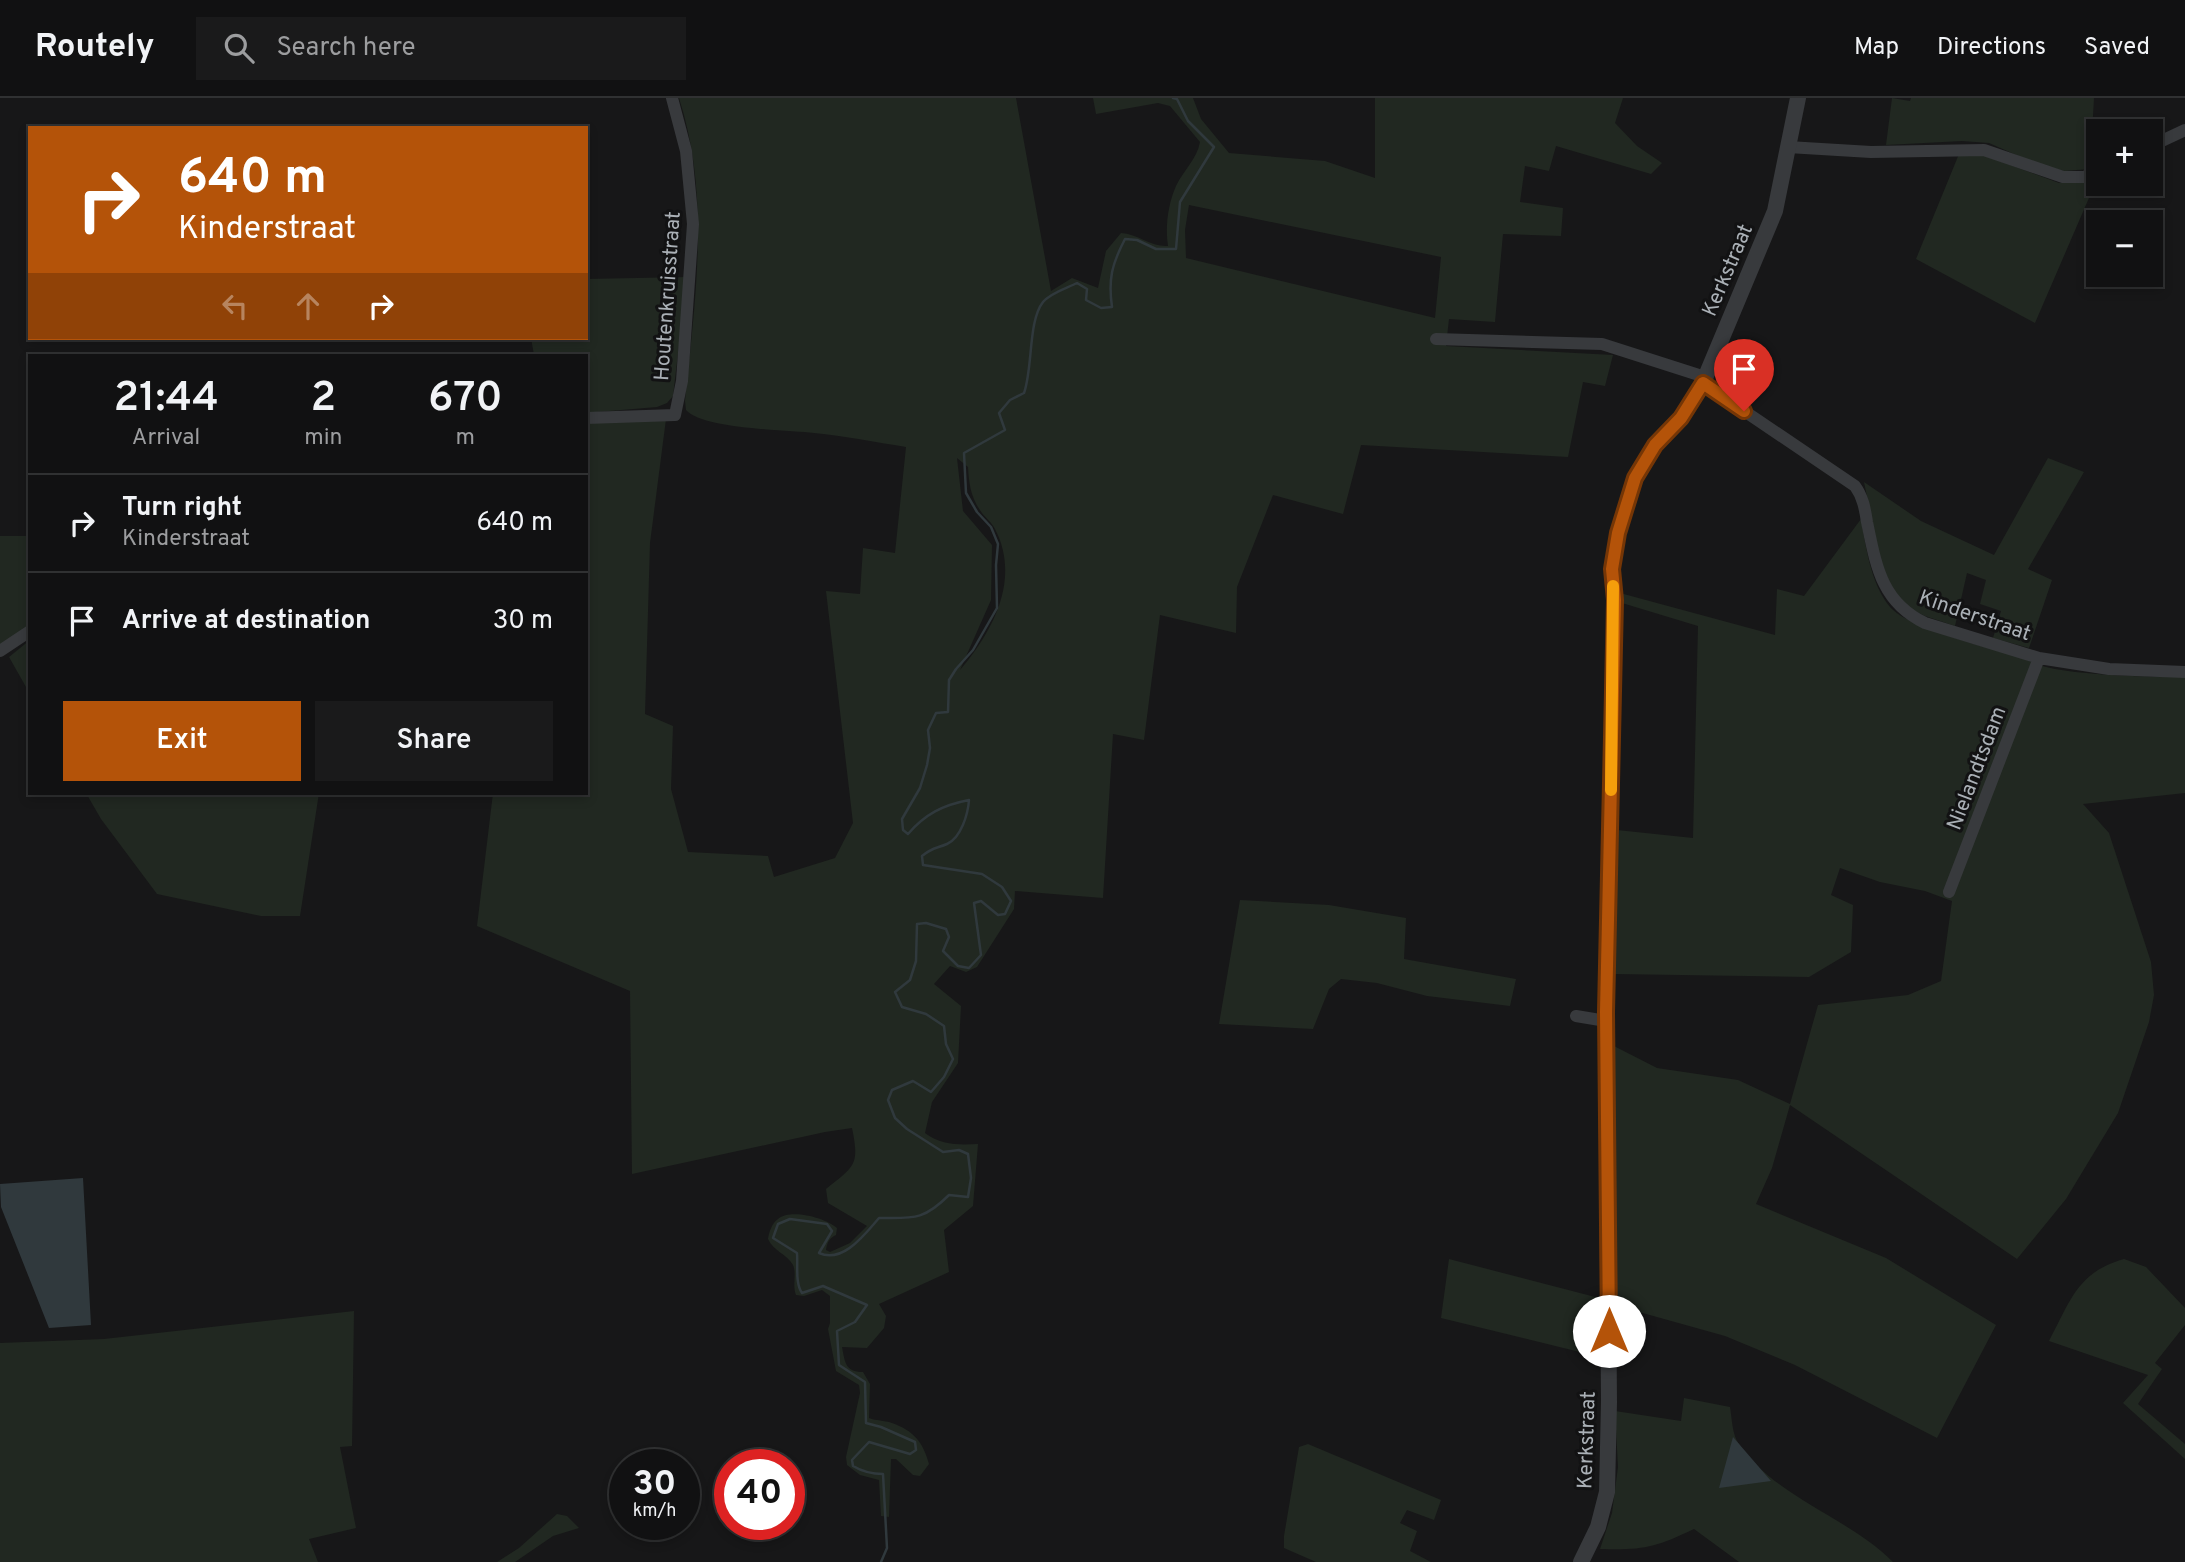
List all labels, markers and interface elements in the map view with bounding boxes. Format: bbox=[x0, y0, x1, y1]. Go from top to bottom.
search box bbox=[196, 17, 686, 80]
text: Routely bbox=[35, 27, 154, 69]
icon: search bbox=[220, 29, 258, 67]
text: Search here bbox=[276, 32, 415, 65]
text: Map bbox=[1854, 33, 1899, 63]
text: Directions bbox=[1937, 33, 2046, 63]
text: Saved bbox=[2084, 33, 2150, 63]
map controls bbox=[2086, 119, 2163, 287]
button: + bbox=[2086, 119, 2163, 196]
text: 640 m bbox=[178, 149, 327, 211]
icon: right bbox=[63, 154, 154, 245]
text: Kinderstraat bbox=[178, 210, 356, 250]
street label: Houtenkruisstraat bbox=[649, 210, 688, 382]
button: − bbox=[2086, 210, 2163, 287]
street label: Kerkstraat bbox=[1697, 220, 1760, 321]
icon: left bbox=[216, 287, 254, 325]
icon: ahead bbox=[289, 287, 327, 325]
icon: right bbox=[362, 287, 400, 325]
pin bbox=[1714, 339, 1774, 411]
icon: arrive bbox=[1725, 350, 1763, 388]
text: 21:44 bbox=[113, 373, 219, 426]
text: 2 bbox=[311, 373, 336, 426]
text: 670 bbox=[428, 373, 503, 426]
text: Arrival bbox=[132, 424, 200, 453]
text: min bbox=[304, 424, 343, 453]
text: m bbox=[455, 424, 475, 453]
text: Turn right bbox=[122, 492, 242, 525]
icon: right bbox=[63, 504, 101, 542]
text: 640 m bbox=[477, 507, 553, 540]
text: Kinderstraat bbox=[122, 525, 250, 554]
street label: Kinderstraat bbox=[1915, 585, 2034, 648]
icon: arrive bbox=[63, 602, 101, 640]
text: Arrive at destination bbox=[122, 605, 370, 638]
text: 30 m bbox=[493, 605, 553, 638]
button: Exit bbox=[63, 701, 301, 781]
button: Share bbox=[315, 701, 553, 781]
street label: Nielandtsdam bbox=[1941, 703, 2013, 834]
position arrow bbox=[1572, 1294, 1646, 1368]
street label: Kerkstraat bbox=[1572, 1391, 1603, 1489]
speed limit sign: 40 bbox=[714, 1449, 805, 1540]
text: 30 bbox=[633, 1463, 676, 1507]
text: km/h bbox=[633, 1500, 676, 1523]

